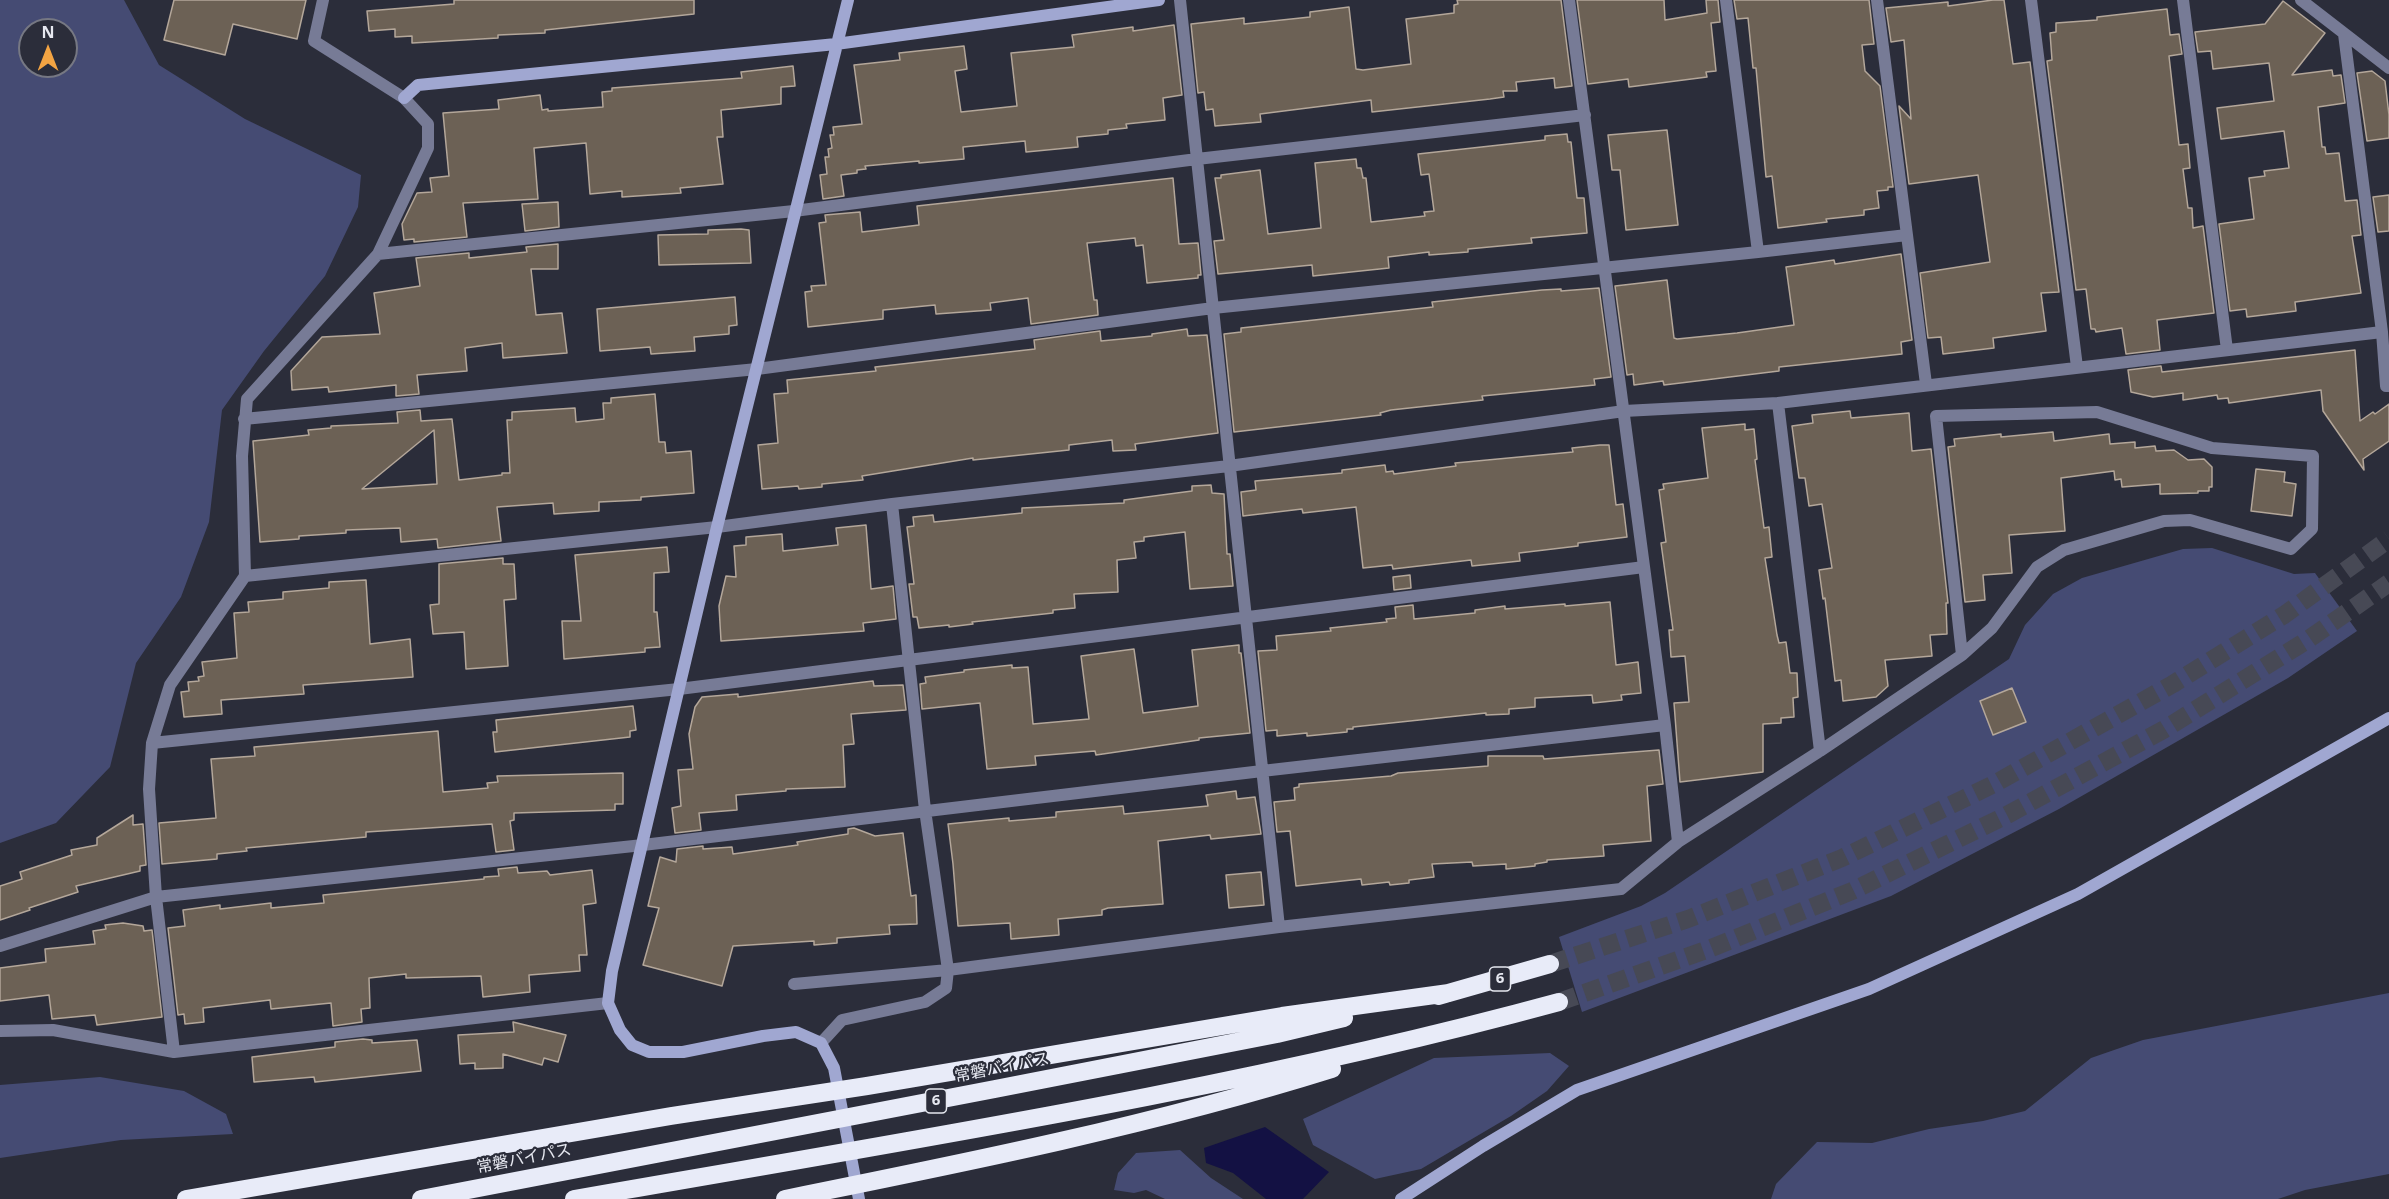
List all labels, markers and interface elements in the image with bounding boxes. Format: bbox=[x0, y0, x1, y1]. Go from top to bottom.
north arrow bbox=[18, 18, 78, 78]
text: N bbox=[41, 21, 55, 43]
road number: 6 bbox=[1490, 967, 1510, 991]
street label: 常磐バイパス bbox=[953, 1049, 1051, 1087]
road number: 6 bbox=[926, 1089, 946, 1113]
street label: 常磐バイパス bbox=[475, 1140, 573, 1178]

